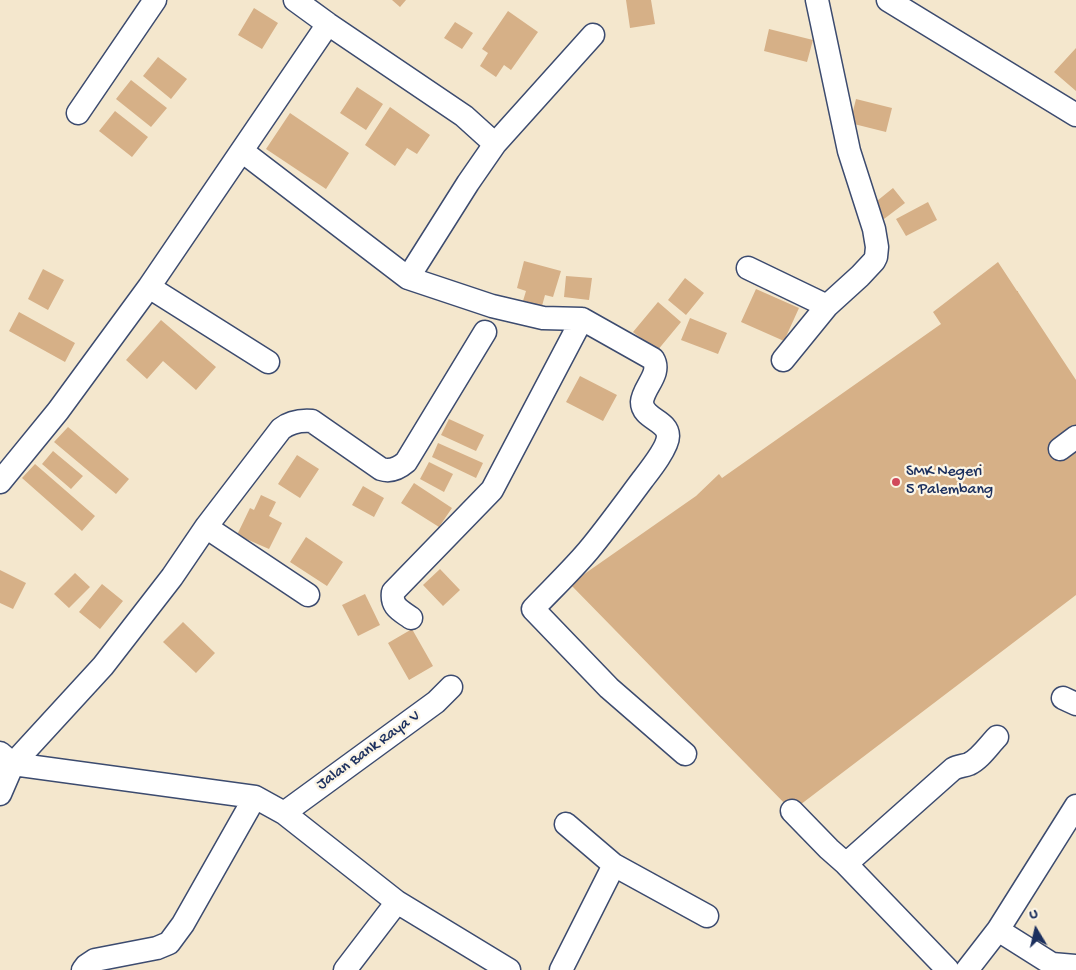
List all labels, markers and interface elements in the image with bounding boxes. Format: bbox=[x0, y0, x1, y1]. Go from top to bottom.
place label: SMK Negeri 5 Palembang bbox=[906, 463, 993, 501]
marker: SMK Negeri 5 Palembang bbox=[890, 476, 902, 488]
street label: Jalan Bank Raya V bbox=[313, 707, 425, 795]
north arrow bbox=[1011, 905, 1061, 955]
text: U bbox=[1028, 906, 1039, 924]

